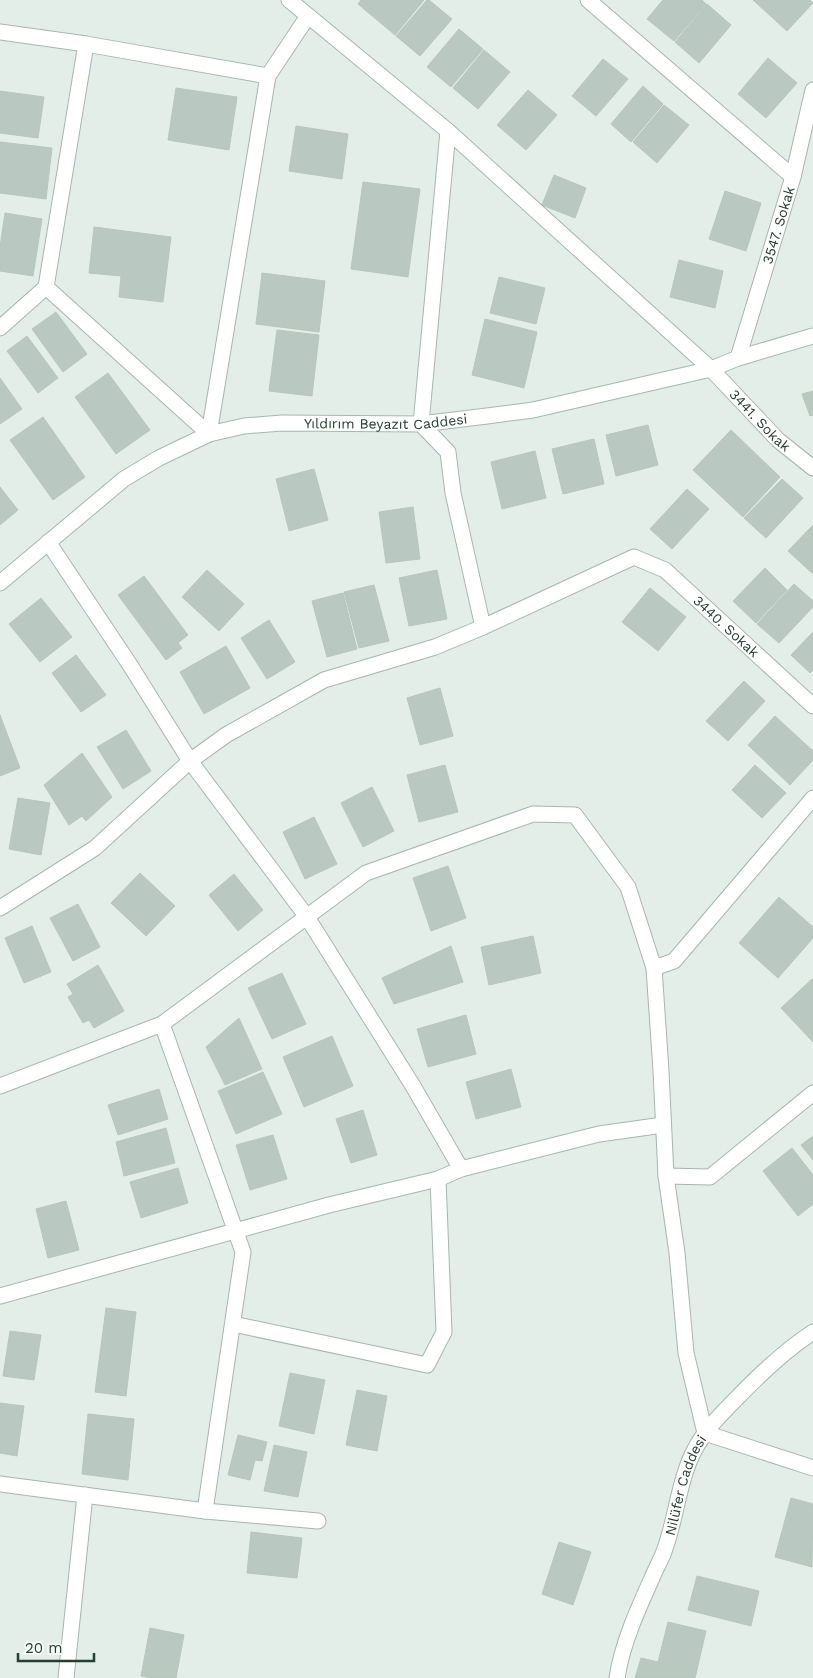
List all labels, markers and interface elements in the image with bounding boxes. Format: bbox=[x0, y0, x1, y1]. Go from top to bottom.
street label: 3547. Sokak bbox=[759, 184, 798, 266]
street label: 3441. Sokak bbox=[726, 386, 794, 455]
street label: Yıldırım Beyazıt Caddesi bbox=[304, 410, 468, 432]
street label: 3440. Sokak bbox=[690, 592, 762, 660]
street label: Nilüfer Caddesi bbox=[662, 1432, 709, 1537]
scale bar bbox=[18, 1630, 94, 1662]
text: 20 m bbox=[25, 1639, 63, 1657]

